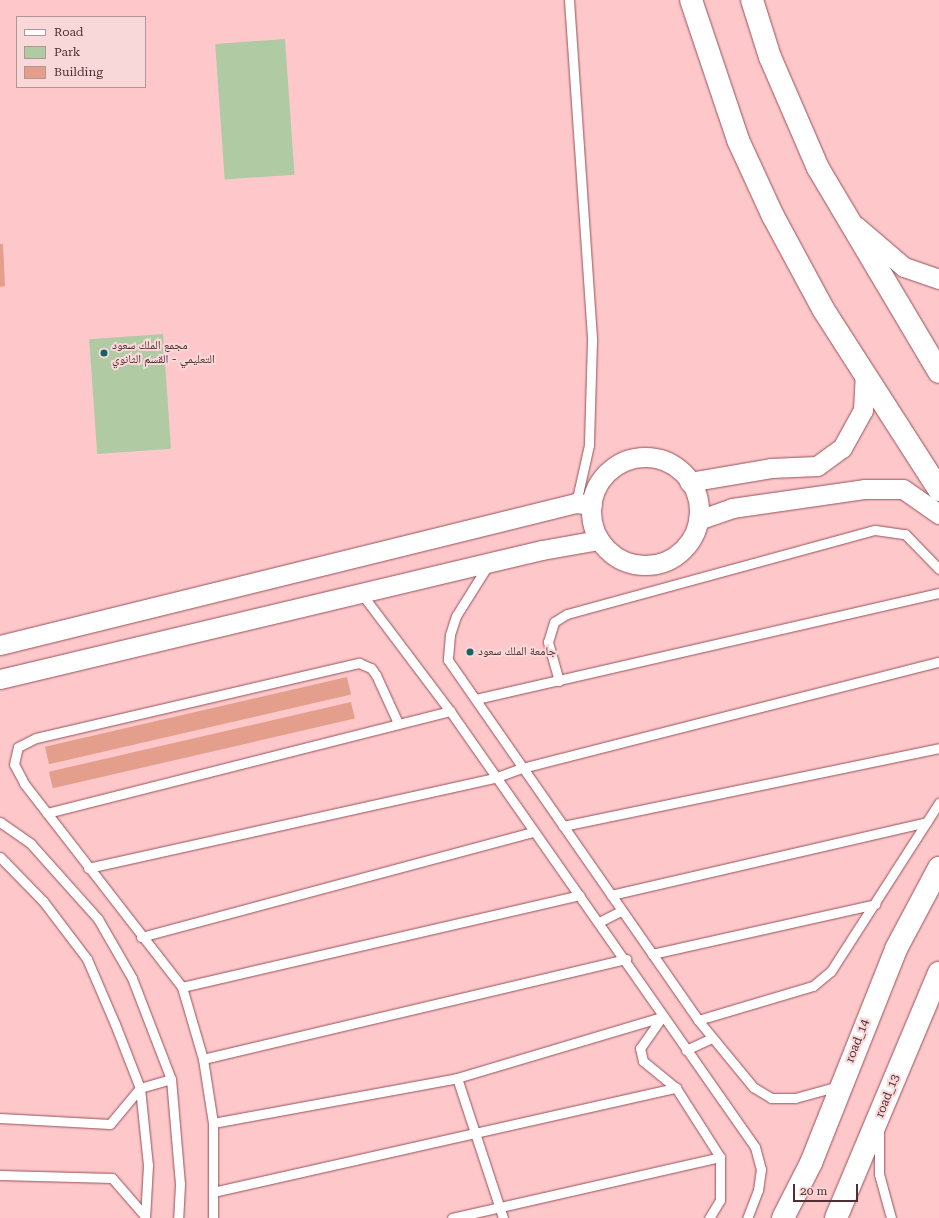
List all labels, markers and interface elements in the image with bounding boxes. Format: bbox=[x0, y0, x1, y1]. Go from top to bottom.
legend bbox=[16, 16, 146, 88]
text: Road bbox=[54, 25, 83, 39]
text: Park bbox=[54, 45, 80, 59]
text: Building bbox=[54, 65, 103, 79]
place label: مجمع الملك سعود التعليمي - القسم الثانوي bbox=[112, 339, 215, 367]
marker: مجمع الملك سعود التعليمي - القسم الثانوي bbox=[99, 348, 109, 358]
place label: جامعة الملك سعود bbox=[478, 645, 556, 659]
marker: جامعة الملك سعود bbox=[465, 647, 475, 657]
street label: road_14 bbox=[843, 1017, 873, 1065]
street label: road_13 bbox=[873, 1072, 903, 1120]
scale bar bbox=[795, 1176, 860, 1202]
text: 20 m bbox=[800, 1184, 827, 1198]

